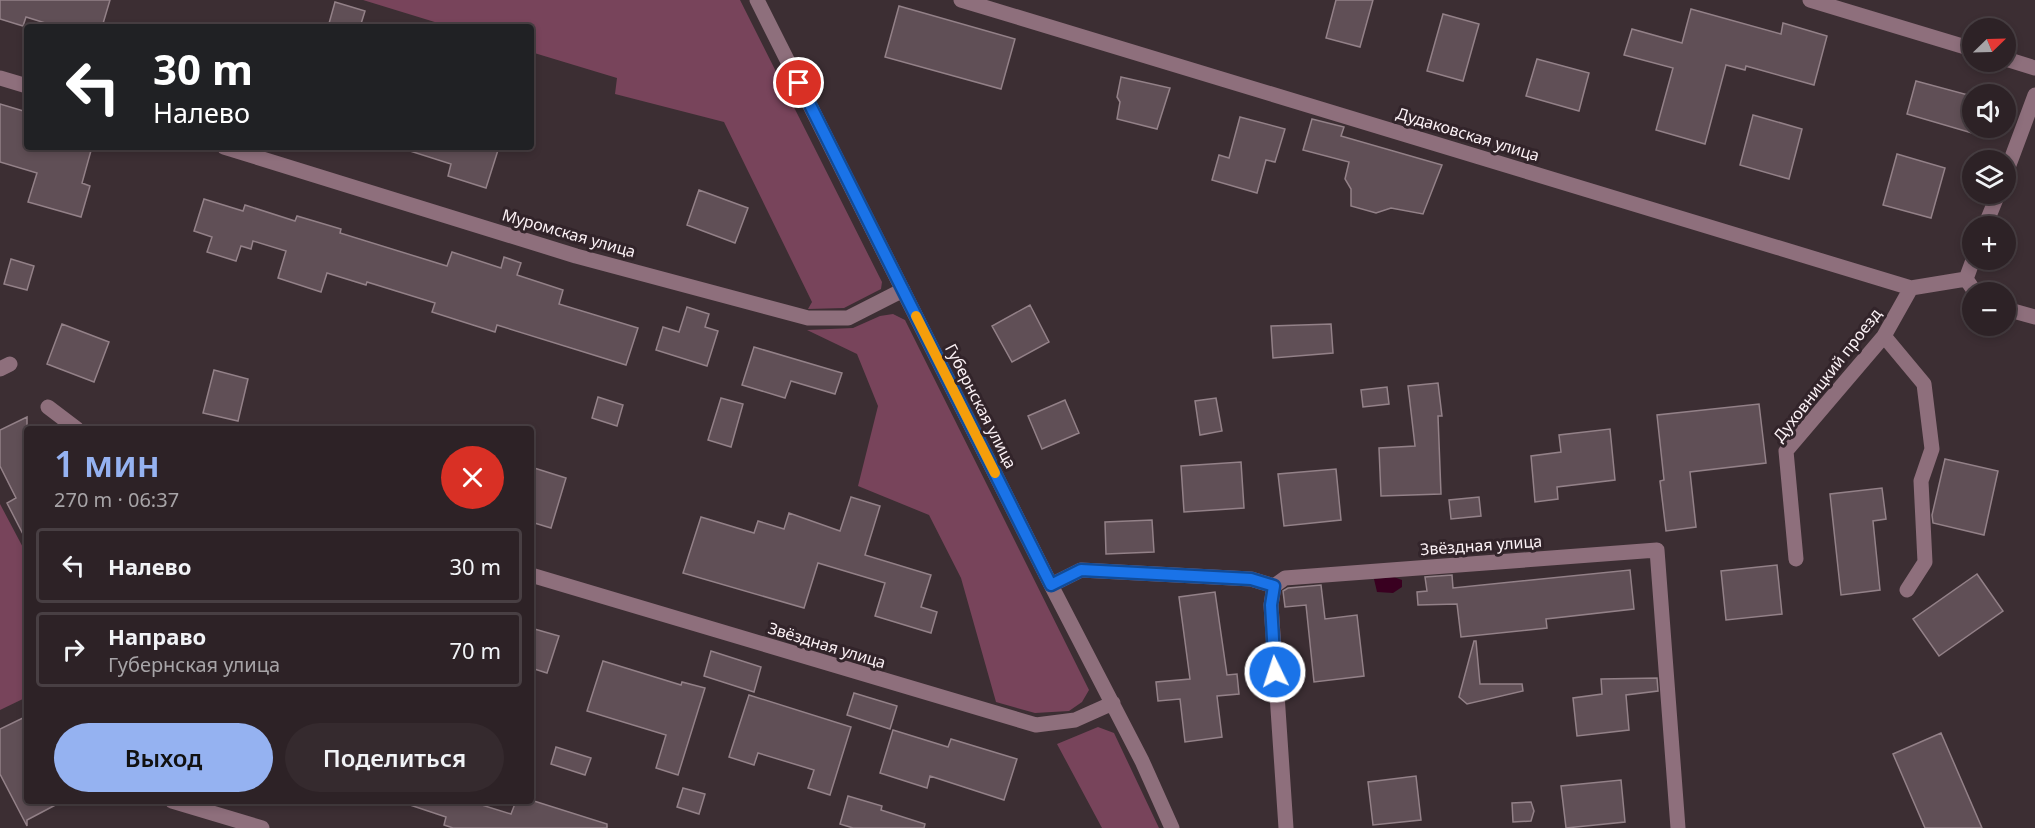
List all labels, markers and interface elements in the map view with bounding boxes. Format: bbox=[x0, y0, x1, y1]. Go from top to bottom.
north arrow bbox=[1962, 18, 2016, 72]
map controls bbox=[1962, 18, 2016, 336]
text: 30 m bbox=[153, 40, 253, 97]
icon: left bbox=[54, 48, 132, 126]
pin bbox=[773, 57, 824, 108]
icon: arrive bbox=[782, 66, 815, 99]
button: sound bbox=[1962, 84, 2016, 138]
text: Налево bbox=[153, 94, 250, 131]
street label: Дудаковская улица bbox=[1394, 102, 1542, 166]
button: layers bbox=[1962, 150, 2016, 204]
street label: Муромская улица bbox=[500, 203, 638, 263]
button: + bbox=[1962, 216, 2016, 270]
button: − bbox=[1962, 282, 2016, 336]
street label: Духовницкий проезд bbox=[1768, 303, 1886, 446]
street label: Губернская улица bbox=[940, 340, 1022, 472]
text: 1 мин bbox=[54, 439, 160, 488]
button: close bbox=[441, 446, 504, 509]
text: 270 m · 06:37 bbox=[54, 486, 179, 513]
street label: Звёздная улица bbox=[1419, 530, 1543, 560]
icon: left bbox=[57, 549, 90, 582]
text: Налево bbox=[108, 551, 191, 581]
text: 30 m bbox=[450, 551, 501, 581]
street label: Звёздная улица bbox=[765, 617, 889, 673]
text: Направо bbox=[108, 621, 206, 651]
icon: right bbox=[57, 633, 90, 666]
text: 70 m bbox=[450, 635, 501, 665]
position arrow bbox=[1243, 640, 1307, 704]
text: Губернская улица bbox=[108, 651, 280, 678]
button: Выход bbox=[54, 723, 273, 792]
button: Поделиться bbox=[285, 723, 504, 792]

